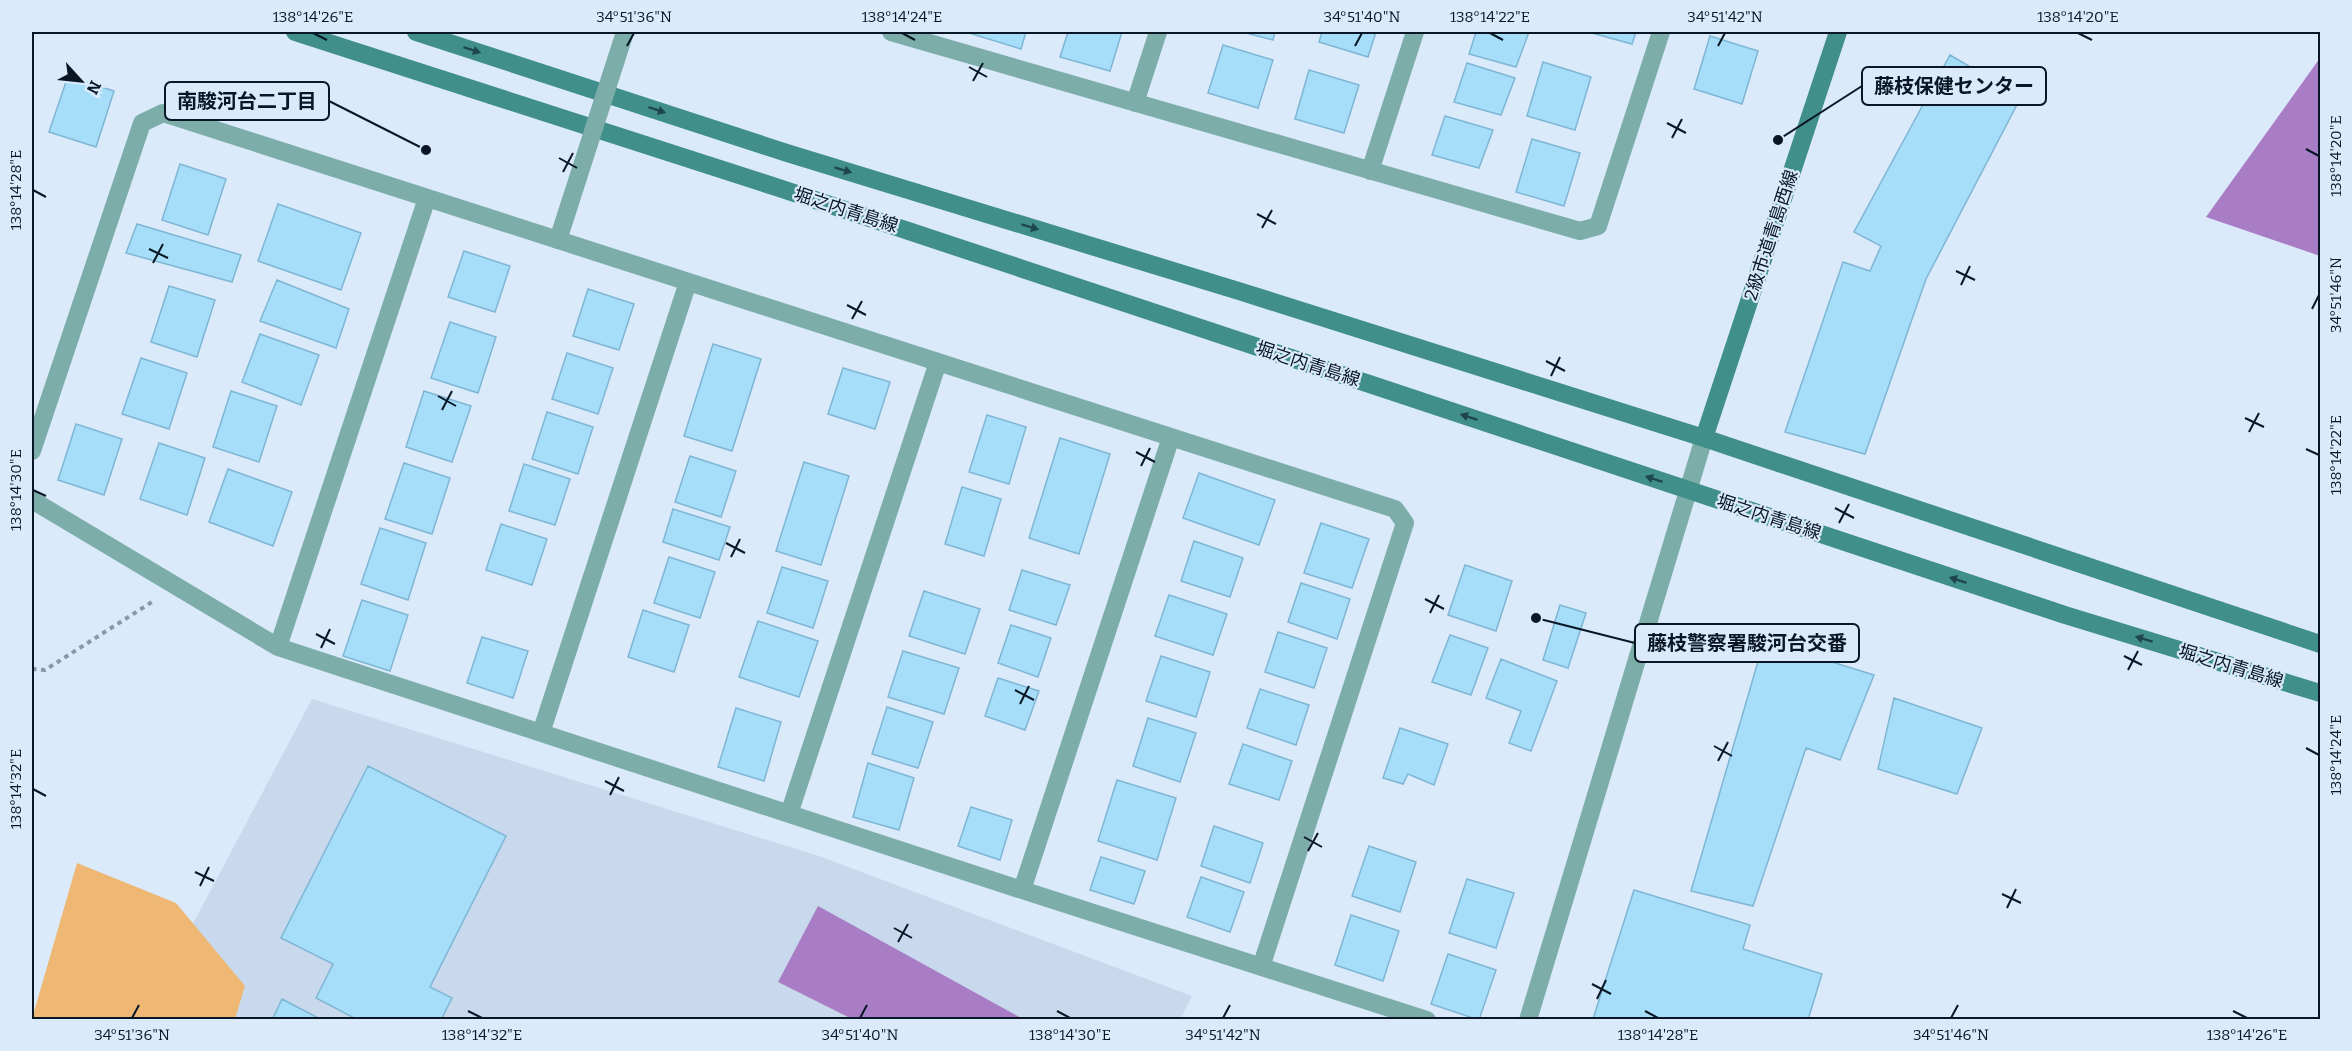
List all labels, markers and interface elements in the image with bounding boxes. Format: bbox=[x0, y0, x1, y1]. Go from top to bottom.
text: 138°14'26"E bbox=[273, 8, 353, 26]
text: 34°51'36"N bbox=[596, 8, 672, 26]
text: 138°14'24"E bbox=[862, 8, 942, 26]
text: 34°51'40"N bbox=[1324, 8, 1401, 26]
text: 138°14'22"E bbox=[1450, 8, 1530, 26]
text: 34°51'42"N bbox=[1687, 8, 1763, 26]
text: 138°14'20"E bbox=[2037, 8, 2119, 26]
one-way arrow bbox=[463, 45, 481, 55]
north arrow bbox=[51, 51, 111, 111]
callout: 藤枝保健センター bbox=[1862, 67, 2046, 105]
text: 藤枝保健センター bbox=[1874, 74, 2034, 98]
text: N bbox=[83, 78, 105, 97]
callout: 南駿河台二丁目 bbox=[165, 82, 329, 120]
text: 南駿河台二丁目 bbox=[177, 89, 317, 113]
one-way arrow bbox=[648, 106, 666, 116]
text: 138°14'20"E bbox=[2327, 115, 2345, 197]
text: 138°14'28"E bbox=[7, 150, 25, 230]
one-way arrow bbox=[834, 166, 852, 175]
street label: 2級市道青島西線 bbox=[1740, 167, 1802, 303]
street label: 堀之内青島線 bbox=[791, 183, 901, 237]
one-way arrow bbox=[1021, 223, 1039, 232]
text: 34°51'46"N bbox=[2327, 257, 2345, 333]
street label: 堀之内青島線 bbox=[1253, 337, 1363, 391]
one-way arrow bbox=[1460, 412, 1478, 422]
text: 138°14'22"E bbox=[2327, 415, 2345, 495]
text: 138°14'30"E bbox=[7, 449, 25, 531]
one-way arrow bbox=[1645, 473, 1663, 483]
street label: 堀之内青島線 bbox=[1714, 490, 1824, 544]
one-way arrow bbox=[1949, 574, 1967, 584]
callout: 藤枝警察署駿河台交番 bbox=[1635, 624, 1859, 662]
text: 藤枝警察署駿河台交番 bbox=[1647, 631, 1847, 655]
one-way arrow bbox=[2135, 634, 2153, 643]
street label: 堀之内青島線 bbox=[2176, 640, 2286, 692]
text: 138°14'24"E bbox=[2327, 715, 2345, 795]
text: 138°14'32"E bbox=[7, 749, 25, 829]
text: 34°51'36"N bbox=[94, 1026, 170, 1044]
text: 138°14'32"E bbox=[442, 1026, 522, 1044]
text: 34°51'40"N bbox=[822, 1026, 899, 1044]
text: 138°14'30"E bbox=[1029, 1026, 1111, 1044]
text: 34°51'42"N bbox=[1185, 1026, 1261, 1044]
text: 138°14'28"E bbox=[1618, 1026, 1698, 1044]
text: 34°51'46"N bbox=[1913, 1026, 1989, 1044]
text: 138°14'26"E bbox=[2207, 1026, 2287, 1044]

